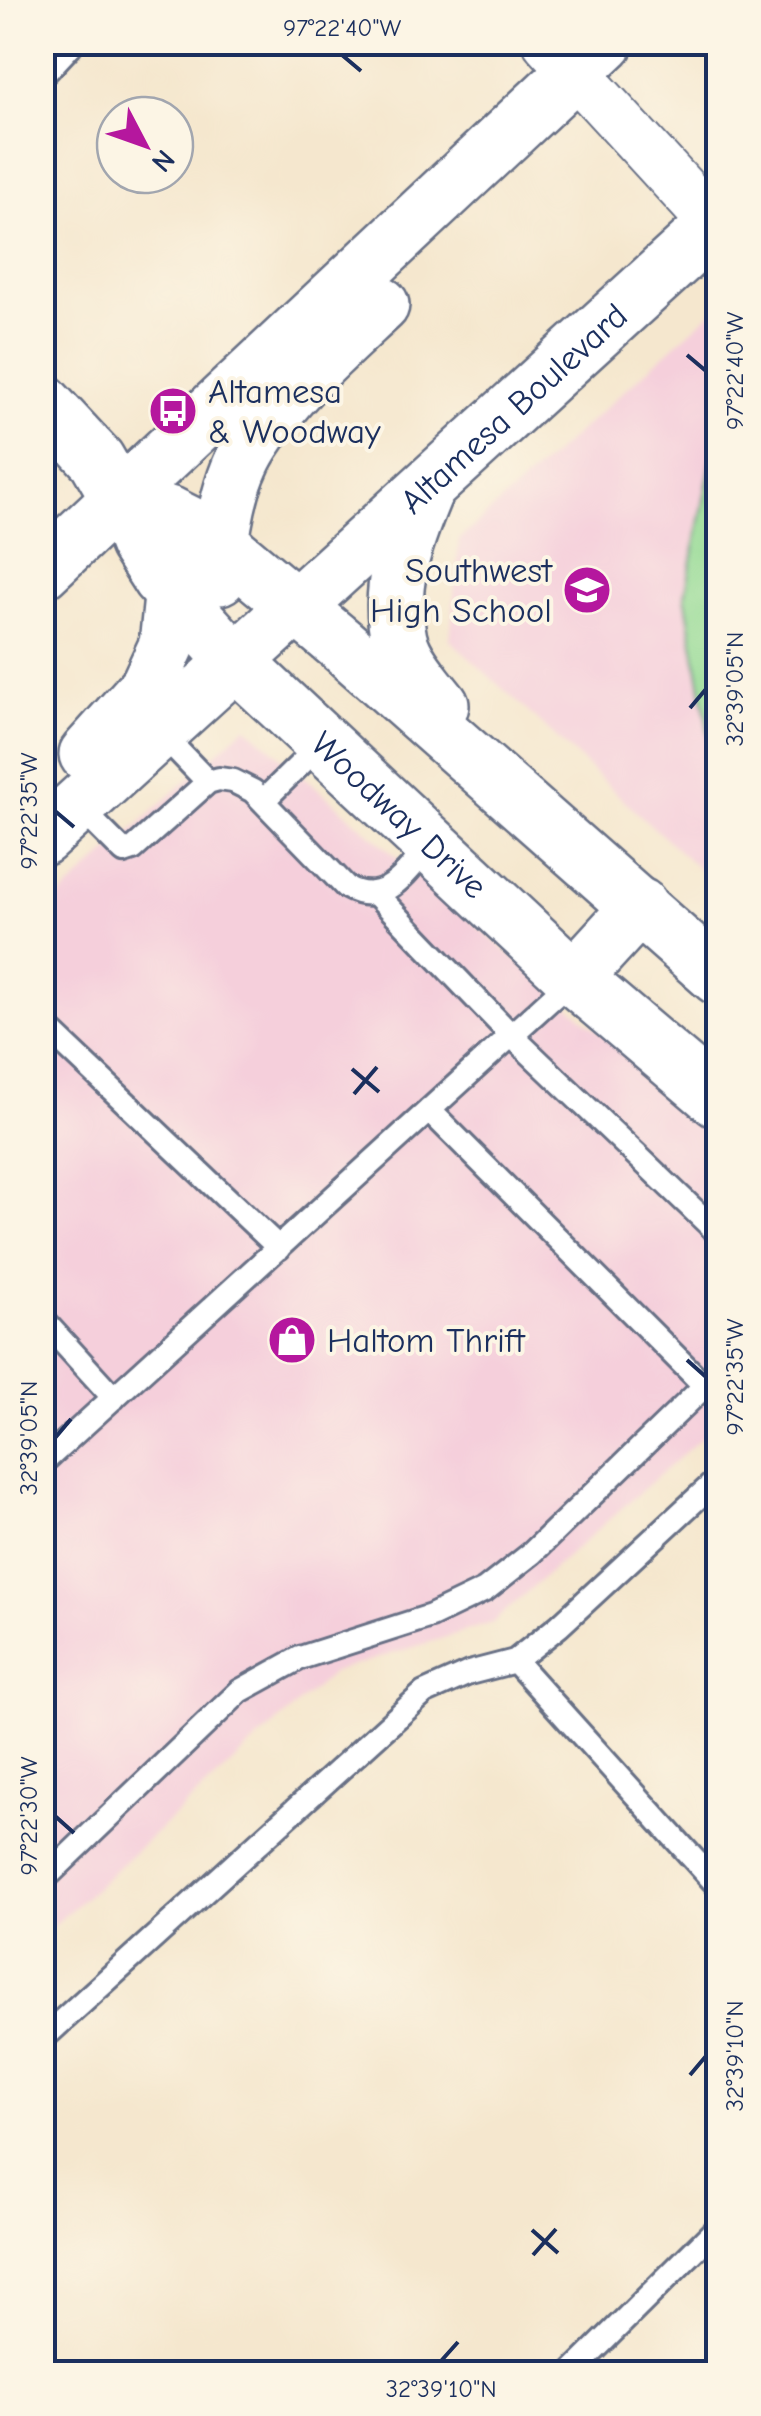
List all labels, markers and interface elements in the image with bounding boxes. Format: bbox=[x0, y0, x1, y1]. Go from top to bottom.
text: 97°22'40"W bbox=[283, 13, 401, 42]
north arrow bbox=[95, 95, 195, 195]
text: N bbox=[145, 143, 181, 178]
street label: Altamesa Boulevard bbox=[392, 295, 636, 522]
text: 97°22'40"W bbox=[720, 312, 749, 430]
place label: Altamesa & Woodway bbox=[208, 371, 381, 452]
bus stop icon: Altamesa & Woodway bbox=[147, 385, 199, 437]
place label: Southwest High School bbox=[370, 550, 553, 631]
school or university icon: Southwest High School bbox=[561, 564, 613, 616]
text: 32°39'05"N bbox=[720, 632, 749, 746]
street label: Woodway Drive bbox=[303, 723, 495, 907]
text: 97°22'35"W bbox=[14, 752, 43, 870]
shop icon: Haltom Thrift bbox=[266, 1314, 318, 1366]
text: 97°22'35"W bbox=[720, 1318, 749, 1436]
place label: Haltom Thrift bbox=[327, 1320, 526, 1361]
text: 32°39'05"N bbox=[14, 1381, 43, 1495]
text: 97°22'30"W bbox=[14, 1756, 43, 1875]
text: 32°39'10"N bbox=[720, 2000, 749, 2112]
text: 32°39'10"N bbox=[385, 2374, 497, 2403]

